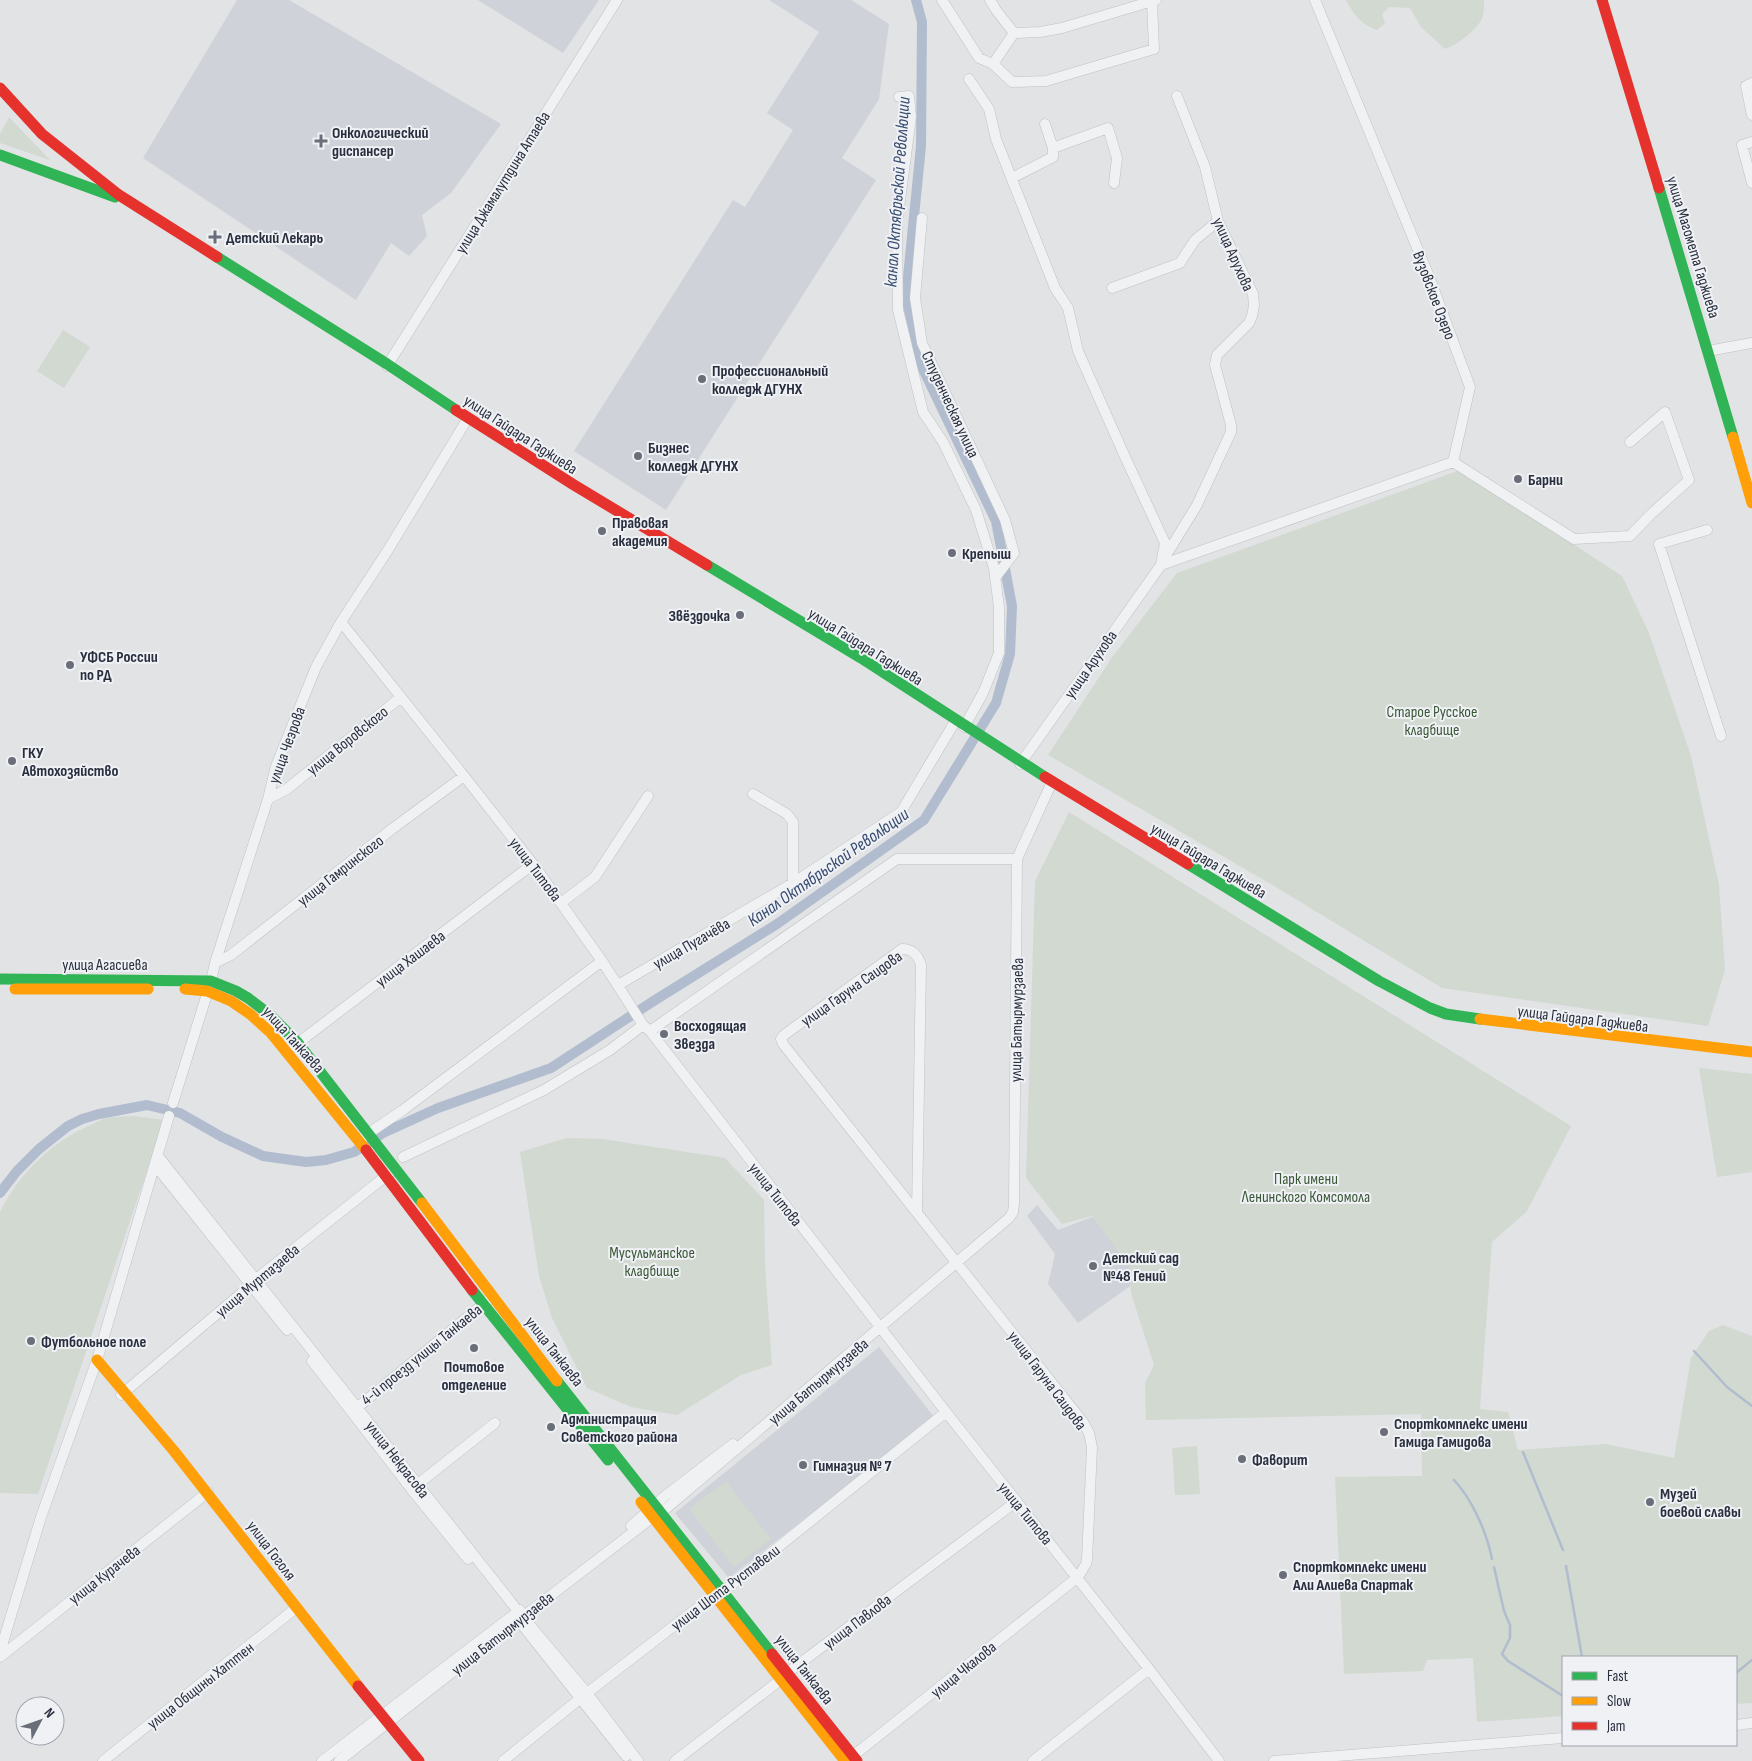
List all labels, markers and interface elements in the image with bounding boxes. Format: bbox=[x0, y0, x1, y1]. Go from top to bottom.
water label: канал Октябрьской Революции bbox=[880, 95, 915, 288]
street label: улица Джамалутдина Атаева bbox=[452, 108, 555, 257]
place label: Онкологический диспансер bbox=[332, 124, 428, 161]
marker: Онкологический диспансер bbox=[314, 134, 328, 148]
street label: улица Магомета Гаджиева bbox=[1662, 174, 1723, 321]
street label: улица Арухова bbox=[1208, 215, 1257, 294]
place label: Детский Лекарь bbox=[226, 229, 323, 248]
marker: Детский Лекарь bbox=[208, 230, 222, 244]
street label: Вузовское Озеро bbox=[1408, 249, 1459, 343]
street label: Студенческая улица bbox=[917, 348, 983, 461]
place label: Профессиональный колледж ДГУНХ bbox=[712, 362, 828, 399]
marker: Профессиональный колледж ДГУНХ bbox=[696, 373, 708, 385]
street label: улица Гайдара Гаджиева bbox=[460, 391, 581, 479]
place label: Бизнес колледж ДГУНХ bbox=[648, 439, 739, 476]
marker: Бизнес колледж ДГУНХ bbox=[632, 450, 644, 462]
place label: Барни bbox=[1528, 471, 1563, 490]
marker: Барни bbox=[1512, 473, 1524, 485]
place label: Правовая академия bbox=[612, 514, 668, 551]
marker: Правовая академия bbox=[596, 525, 608, 537]
place label: Крепыш bbox=[962, 545, 1011, 564]
marker: Крепыш bbox=[946, 547, 958, 559]
street label: улица Гайдара Гаджиева bbox=[804, 604, 926, 690]
place label: Звёздочка bbox=[669, 607, 730, 626]
marker: Звёздочка bbox=[734, 609, 746, 621]
street label: улица Арухова bbox=[1061, 627, 1122, 703]
place label: УФСБ России по РД bbox=[80, 648, 158, 685]
marker: УФСБ России по РД bbox=[64, 659, 76, 671]
street label: улица Воровского bbox=[304, 703, 392, 780]
park label: Старое Русское кладбище bbox=[1387, 703, 1477, 740]
street label: улица Чеэрова bbox=[265, 705, 310, 787]
place label: ГКУ Автохозяйство bbox=[21, 744, 118, 781]
marker: ГКУ Автохозяйство bbox=[6, 755, 18, 767]
water label: Канал Октябрьской Революции bbox=[744, 803, 914, 931]
street label: улица Гайдара Гаджиева bbox=[1147, 819, 1270, 903]
street label: улица Гамринского bbox=[294, 832, 388, 911]
street label: улица Титова bbox=[504, 834, 565, 906]
street label: улица Пугачёва bbox=[650, 915, 734, 974]
street label: улица Хашаева bbox=[372, 927, 449, 991]
street label: улица Гаруна Саидова bbox=[798, 947, 906, 1031]
street label: улица Агасиева bbox=[62, 956, 148, 975]
street label: улица Батырмурзаева bbox=[1007, 958, 1028, 1082]
street label: улица Гайдара Гаджиева bbox=[1516, 1002, 1649, 1037]
street label: улица Танкаева bbox=[258, 1003, 328, 1077]
place label: Восходящая Звезда bbox=[674, 1017, 746, 1054]
marker: Восходящая Звезда bbox=[658, 1028, 670, 1040]
street label: улица Титова bbox=[744, 1159, 806, 1231]
park label: Парк имени Ленинского Комсомола bbox=[1241, 1170, 1370, 1207]
street label: улица Муртазаева bbox=[212, 1241, 304, 1322]
park label: Мусульманское кладбище bbox=[609, 1244, 695, 1281]
place label: Детский сад №48 Гений bbox=[1103, 1249, 1179, 1286]
marker: Детский сад №48 Гений bbox=[1087, 1260, 1099, 1272]
street label: 4-й проезд улицы Танкаева bbox=[358, 1301, 486, 1410]
street label: улица Танкаева bbox=[521, 1313, 587, 1391]
street label: улица Гаруна Саидова bbox=[1003, 1328, 1090, 1434]
place label: Футбольное поле bbox=[41, 1333, 146, 1352]
marker: Футбольное поле bbox=[25, 1335, 37, 1347]
street label: улица Батырмурзаева bbox=[765, 1335, 873, 1429]
marker: Почтовое отделение bbox=[468, 1342, 480, 1354]
place label: Почтовое отделение bbox=[441, 1358, 507, 1395]
place label: Администрация Советского района bbox=[560, 1410, 677, 1447]
place label: Спорткомплекс имени Гамида Гамидова bbox=[1394, 1415, 1528, 1452]
street label: улица Некрасова bbox=[361, 1417, 433, 1502]
marker: Администрация Советского района bbox=[545, 1421, 557, 1433]
marker: Спорткомплекс имени Гамида Гамидова bbox=[1378, 1426, 1390, 1438]
place label: Фаворит bbox=[1252, 1451, 1308, 1470]
marker: Фаворит bbox=[1236, 1453, 1248, 1465]
place label: Гимназия № 7 bbox=[813, 1457, 892, 1476]
marker: Гимназия № 7 bbox=[797, 1459, 809, 1471]
street label: улица Титова bbox=[994, 1479, 1056, 1549]
place label: Музей боевой славы bbox=[1660, 1485, 1741, 1522]
marker: Музей боевой славы bbox=[1644, 1496, 1656, 1508]
street label: улица Гоголя bbox=[242, 1517, 299, 1584]
street label: улица Курачева bbox=[65, 1541, 144, 1609]
street label: улица Шота Руставели bbox=[668, 1541, 784, 1635]
place label: Спорткомплекс имени Али Алиева Спартак bbox=[1292, 1558, 1427, 1595]
marker: Спорткомплекс имени Али Алиева Спартак bbox=[1277, 1569, 1289, 1581]
street label: улица Батырмурзаева bbox=[448, 1588, 558, 1680]
street label: улица Павлова bbox=[820, 1591, 895, 1654]
street label: улица Танкаева bbox=[771, 1631, 837, 1709]
street label: улица Чкалова bbox=[927, 1638, 1001, 1702]
street label: улица Общины Хаттен bbox=[144, 1639, 258, 1734]
legend bbox=[1562, 1656, 1737, 1746]
text: Fast bbox=[1607, 1667, 1629, 1686]
text: Slow bbox=[1607, 1692, 1631, 1711]
north arrow bbox=[15, 1696, 65, 1746]
text: N bbox=[41, 1704, 58, 1721]
text: Jam bbox=[1606, 1717, 1625, 1736]

